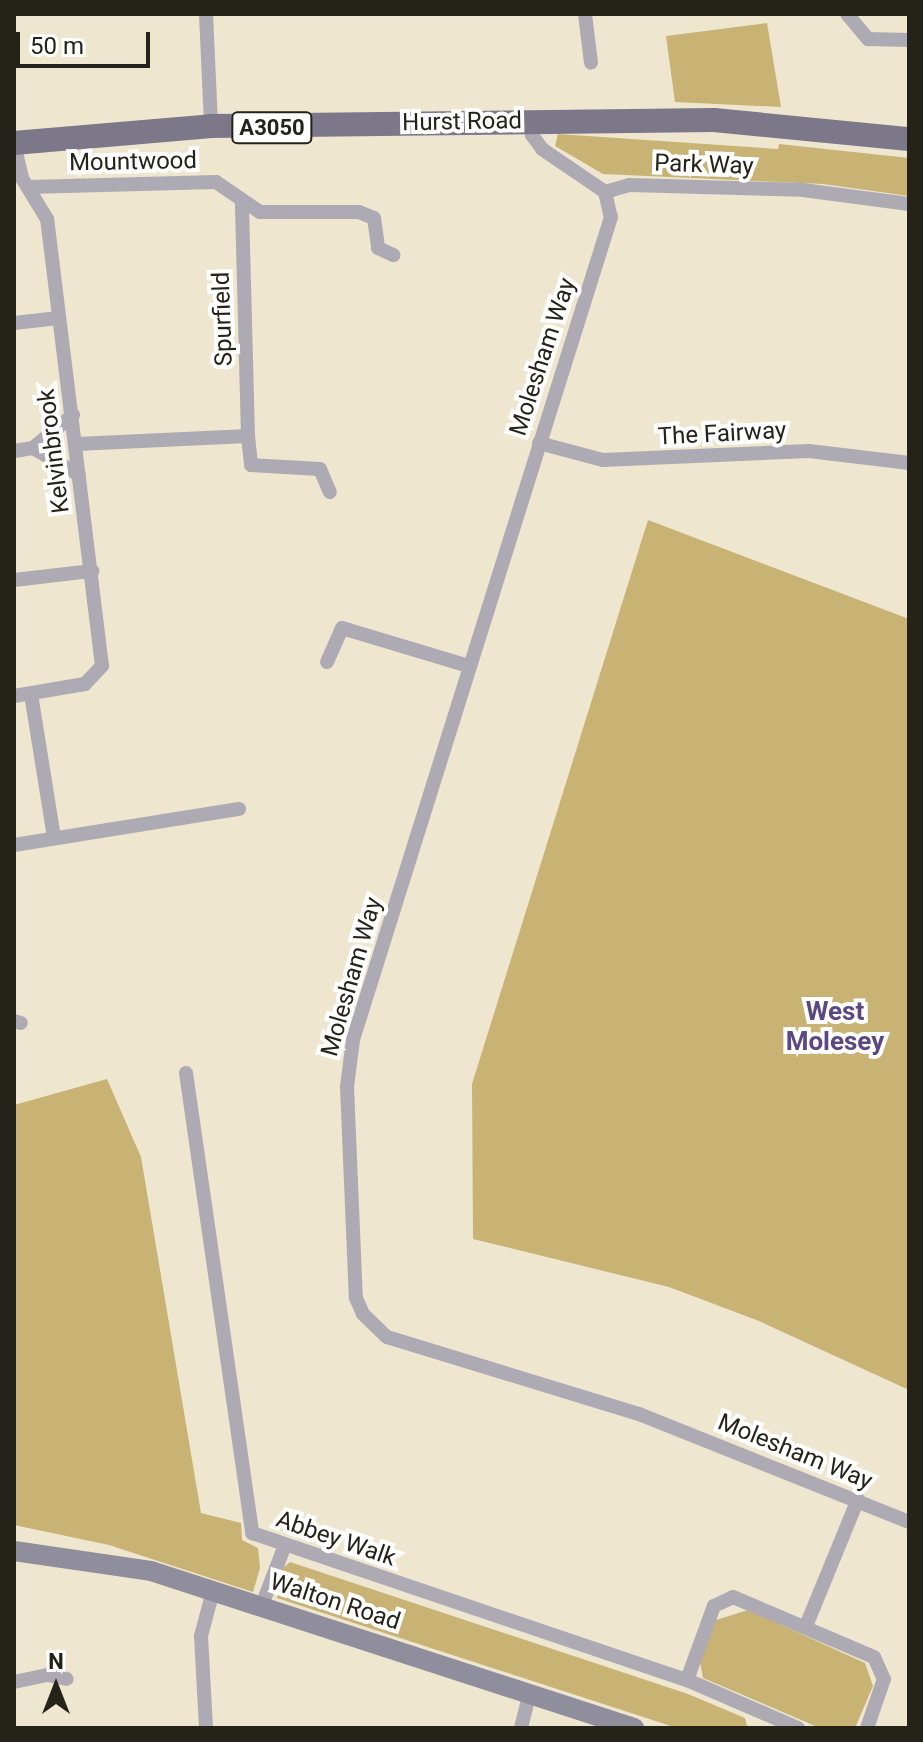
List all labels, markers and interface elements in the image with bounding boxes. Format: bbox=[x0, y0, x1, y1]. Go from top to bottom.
scale bar bbox=[20, 16, 154, 66]
text: 50 m bbox=[30, 32, 84, 60]
street label: Hurst Road bbox=[402, 107, 522, 137]
road number: A3050 bbox=[230, 110, 314, 146]
street label: Mountwood bbox=[69, 146, 197, 178]
street label: Park Way bbox=[654, 149, 754, 181]
street label: Spurfield bbox=[207, 271, 239, 367]
street label: Molesham Way bbox=[504, 275, 582, 439]
street label: Kelvinbrook bbox=[32, 387, 76, 515]
street label: The Fairway bbox=[657, 416, 787, 452]
street label: Molesham Way bbox=[316, 894, 388, 1060]
district label: West Molesey bbox=[786, 996, 884, 1058]
street label: Molesham Way bbox=[714, 1408, 876, 1496]
street label: Abbey Walk bbox=[272, 1505, 400, 1573]
street label: Walton Road bbox=[266, 1567, 404, 1637]
north arrow bbox=[16, 1646, 96, 1726]
text: N bbox=[48, 1649, 64, 1674]

